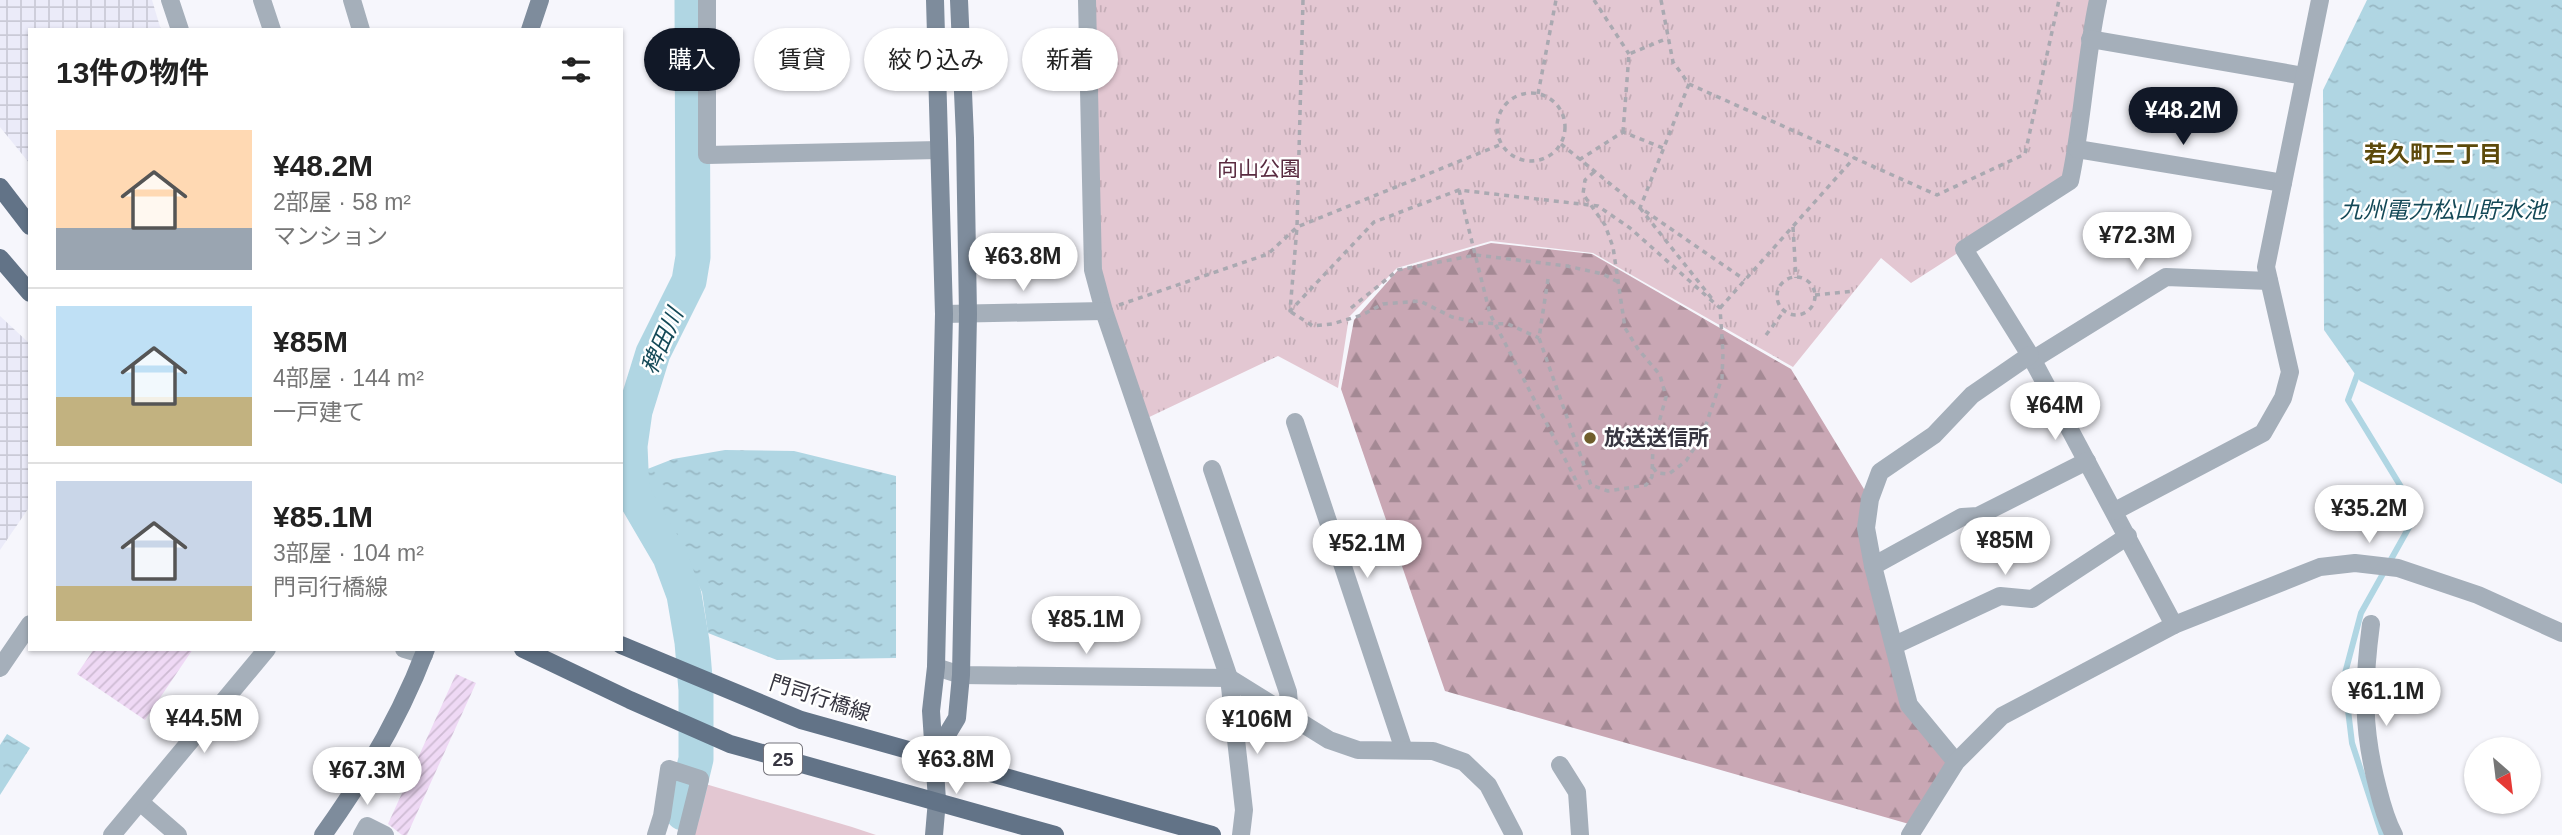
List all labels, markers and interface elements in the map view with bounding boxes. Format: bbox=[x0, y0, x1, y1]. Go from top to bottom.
chip: 購入 bbox=[644, 28, 740, 91]
chip: 賃貸 bbox=[754, 28, 850, 91]
chip: 絞り込み bbox=[864, 28, 1008, 91]
chip: 新着 bbox=[1022, 28, 1118, 91]
icon: filters bbox=[557, 51, 595, 89]
text: 13件の物件 bbox=[56, 56, 209, 89]
pin: ¥48.2M bbox=[2126, 88, 2240, 147]
text: ¥48.2M bbox=[2145, 97, 2221, 123]
district label: 若久町三丁目 bbox=[2364, 141, 2502, 167]
text: ¥48.2M bbox=[273, 149, 373, 182]
park label: 向山公園 bbox=[1217, 157, 1301, 180]
icon: home bbox=[112, 158, 196, 242]
text: 2部屋 · 58 m² bbox=[273, 189, 411, 215]
water label: 九州電力松山貯水池 bbox=[2340, 197, 2549, 223]
pin: ¥72.3M bbox=[2080, 212, 2194, 272]
text: ¥72.3M bbox=[2099, 222, 2175, 248]
text: マンション bbox=[273, 223, 388, 249]
pin: ¥63.8M bbox=[966, 233, 1080, 293]
text: ¥63.8M bbox=[985, 243, 1061, 269]
water label: 稗田川 bbox=[636, 301, 689, 378]
text: ¥85M bbox=[273, 325, 348, 358]
icon: home bbox=[112, 334, 196, 418]
text: 4部屋 · 144 m² bbox=[273, 365, 424, 391]
pin: ¥64M bbox=[2014, 382, 2096, 442]
text: ¥64M bbox=[2026, 392, 2084, 418]
text: 一戸建て bbox=[273, 399, 365, 425]
place label: 放送送信所 bbox=[1604, 426, 1709, 449]
marker: 放送送信所 bbox=[1582, 430, 1598, 446]
pin: ¥35.2M bbox=[2312, 486, 2426, 545]
text: ¥35.2M bbox=[2331, 495, 2407, 521]
text: ¥85.1M bbox=[273, 500, 373, 533]
icon: home bbox=[112, 509, 196, 593]
pin: ¥85M bbox=[1964, 518, 2046, 577]
pin: ¥52.1M bbox=[1310, 520, 1424, 580]
text: ¥85M bbox=[1976, 527, 2034, 553]
text: ¥52.1M bbox=[1329, 530, 1405, 556]
text: 3部屋 · 104 m² bbox=[273, 540, 424, 566]
text: 門司行橋線 bbox=[273, 574, 388, 600]
pin: ¥85.1M bbox=[1029, 596, 1143, 656]
text: ¥85.1M bbox=[1048, 606, 1124, 632]
pin: ¥61.1M bbox=[2329, 668, 2443, 728]
street label: 門司行橋線 bbox=[767, 670, 874, 725]
text: ¥61.1M bbox=[2348, 678, 2424, 704]
pin: ¥44.5M bbox=[147, 696, 261, 755]
pin: ¥106M bbox=[1208, 696, 1306, 756]
text: ¥44.5M bbox=[166, 705, 242, 731]
text: ¥106M bbox=[1222, 706, 1292, 732]
pin: ¥63.8M bbox=[899, 736, 1013, 796]
north arrow bbox=[2464, 737, 2541, 814]
map controls bbox=[2464, 737, 2541, 814]
road number: 25 bbox=[764, 744, 802, 774]
text: ¥63.8M bbox=[918, 746, 994, 772]
pin: ¥67.3M bbox=[310, 748, 424, 807]
text: ¥67.3M bbox=[329, 757, 405, 783]

